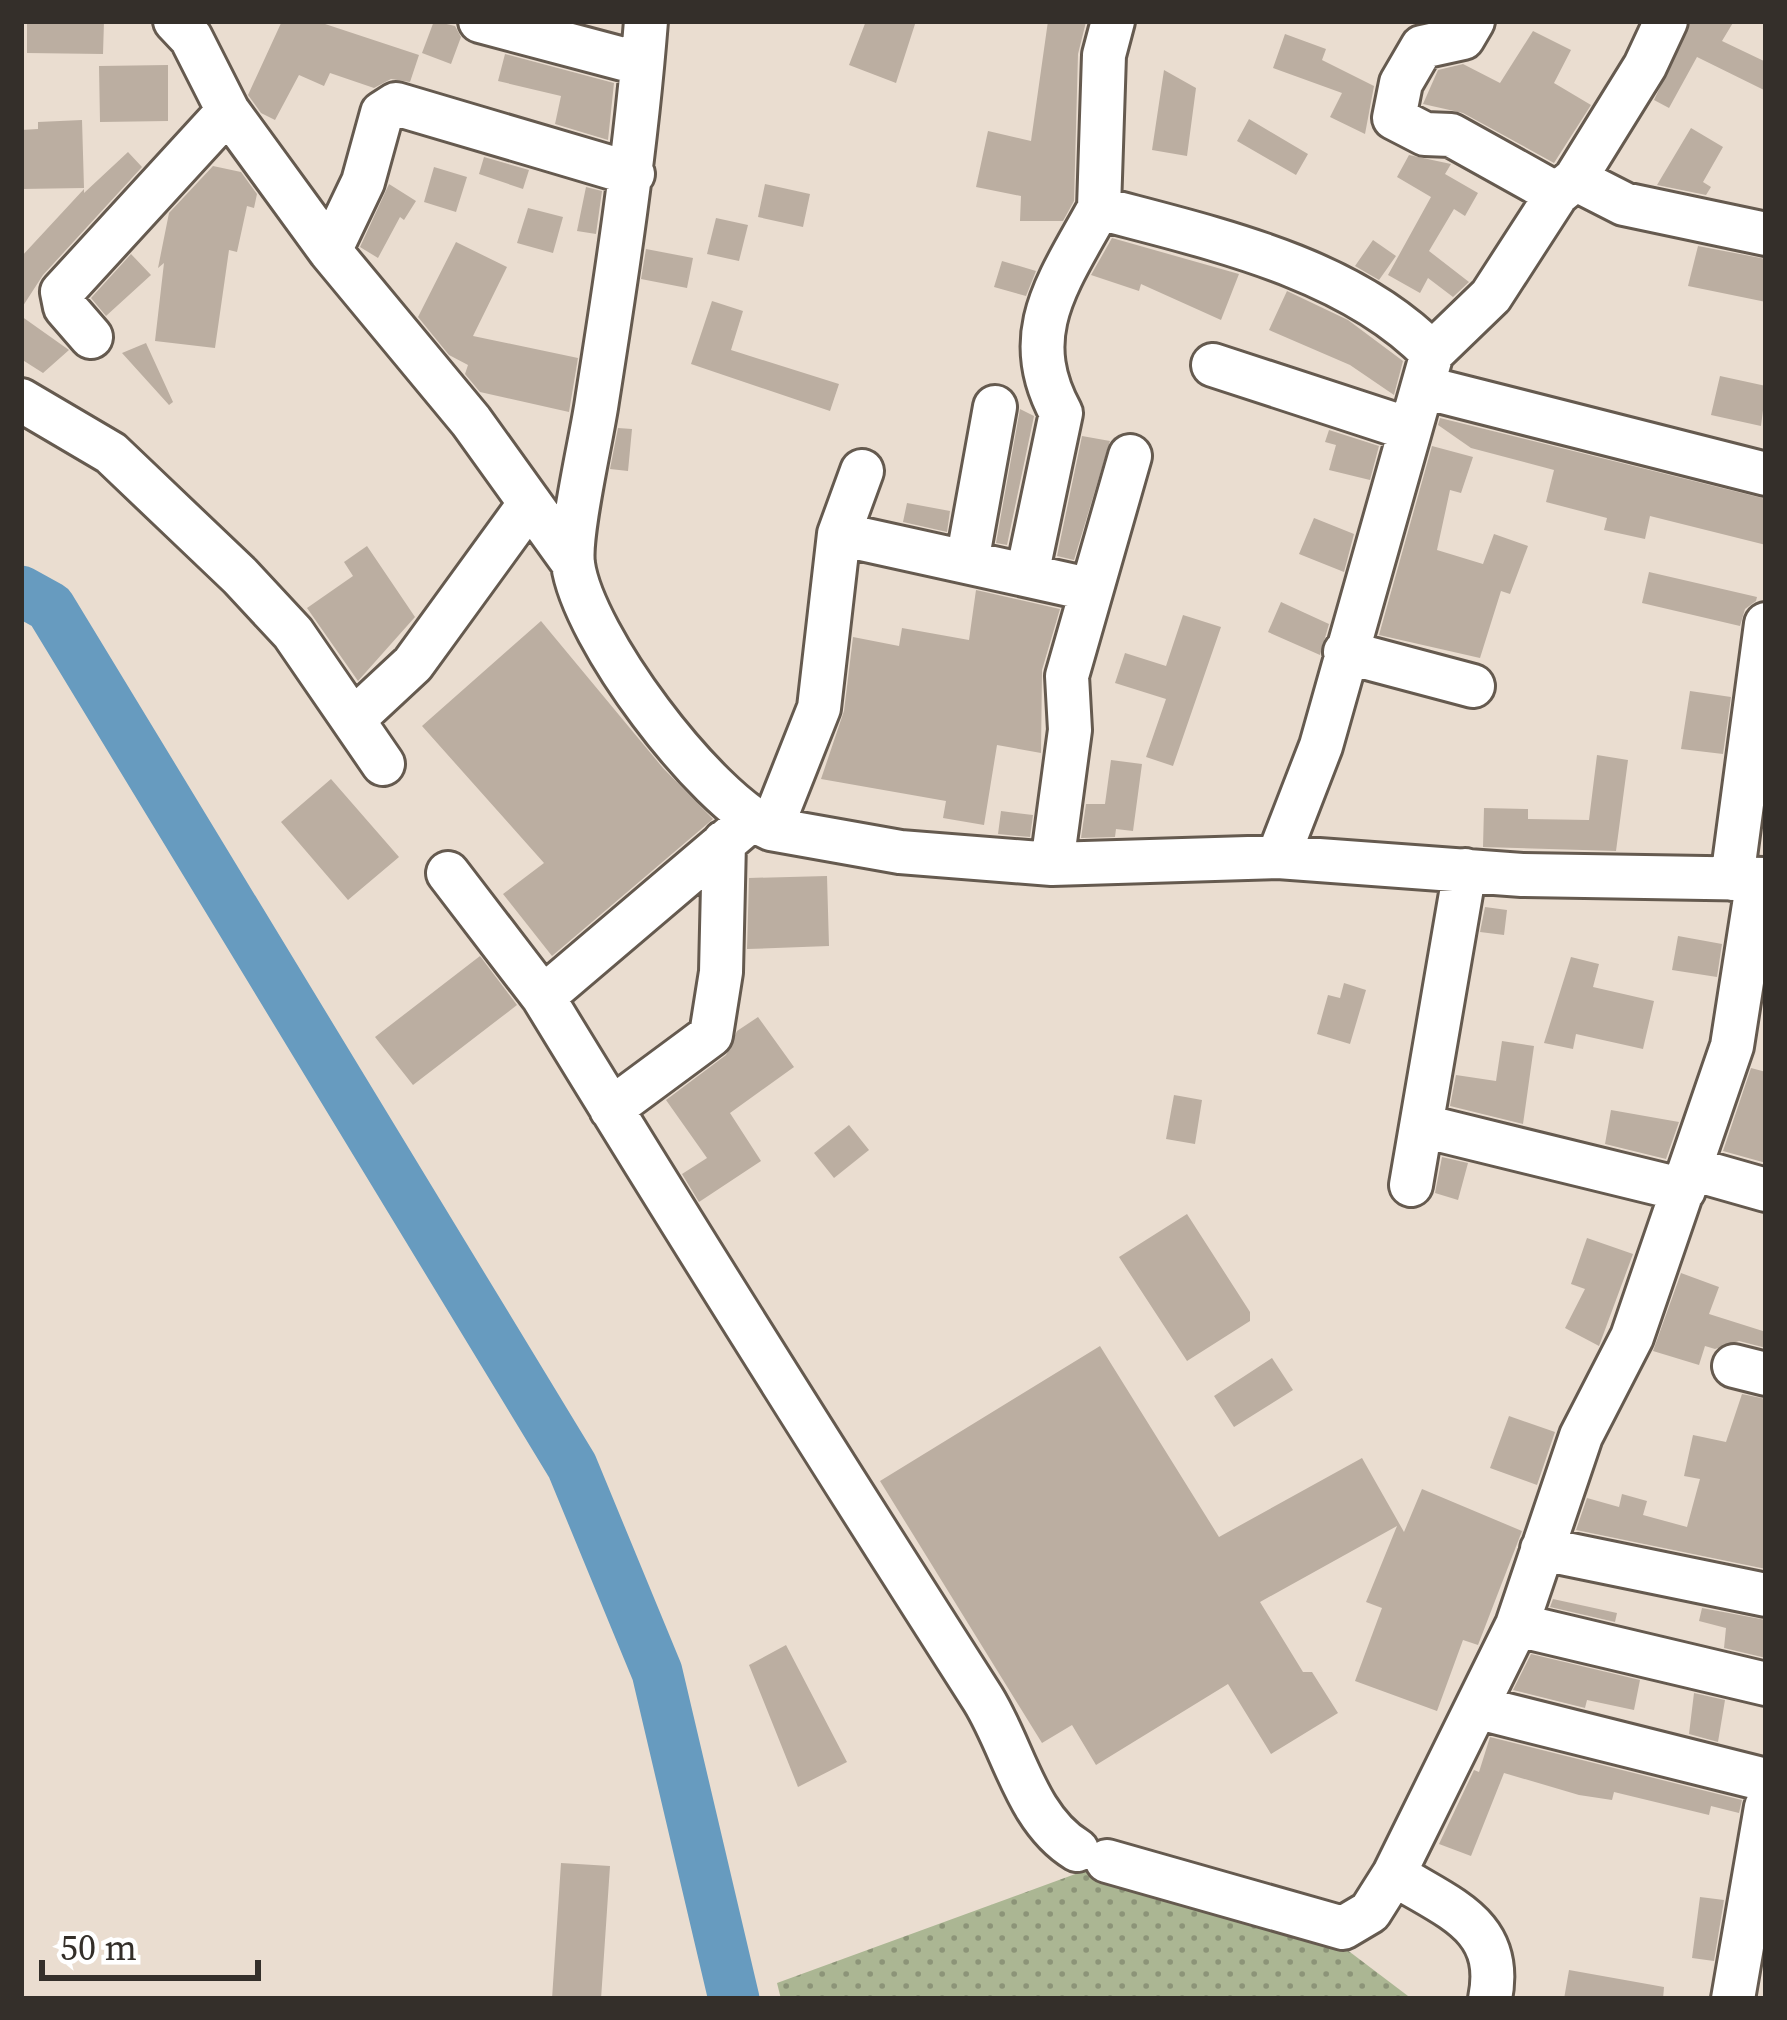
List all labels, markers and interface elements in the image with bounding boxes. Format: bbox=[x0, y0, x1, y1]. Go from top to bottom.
scale bar bbox=[42, 1906, 258, 1980]
text: 50 m bbox=[60, 1923, 137, 1972]

